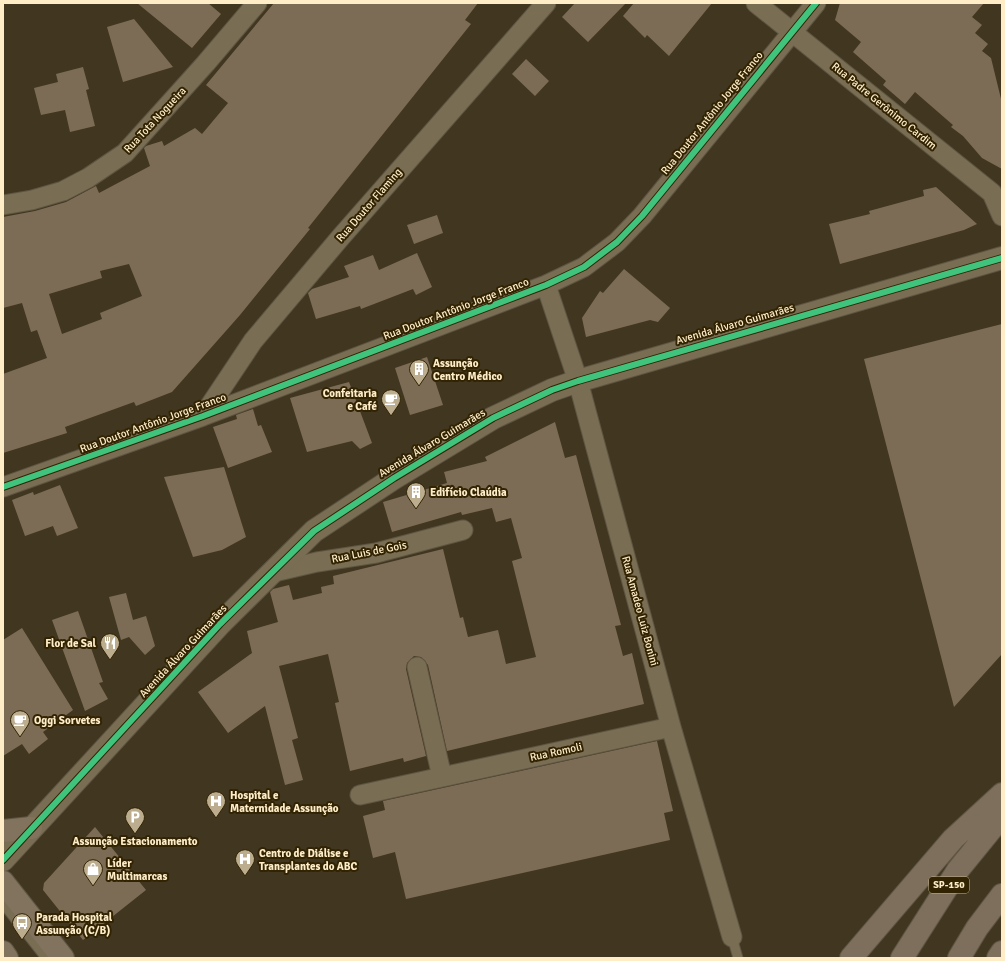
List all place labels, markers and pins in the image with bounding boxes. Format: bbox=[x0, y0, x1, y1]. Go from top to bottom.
place label: Assunção Centro Médico bbox=[433, 357, 503, 383]
building icon: Assunção Centro Médico bbox=[408, 358, 430, 386]
place label: Confeitaria e Café bbox=[323, 387, 378, 413]
cafe icon: Confeitaria e Café bbox=[380, 388, 402, 416]
building icon: Edifício Claúdia bbox=[405, 481, 427, 509]
place label: Edifício Claúdia bbox=[430, 486, 507, 499]
restaurant icon: Flor de Sal bbox=[99, 632, 121, 660]
place label: Flor de Sal bbox=[45, 637, 97, 650]
cafe icon: Oggi Sorvetes bbox=[9, 709, 31, 737]
place label: Oggi Sorvetes bbox=[34, 714, 101, 727]
place label: Hospital e Maternidade Assunção bbox=[230, 789, 339, 815]
hospital icon: Hospital e Maternidade Assunção bbox=[205, 790, 227, 818]
parking icon: Assunção Estacionamento bbox=[124, 806, 146, 834]
place label: Assunção Estacionamento bbox=[73, 835, 198, 848]
place label: Centro de Diálise e Transplantes do ABC bbox=[259, 847, 358, 873]
hospital icon: Centro de Diálise e Transplantes do ABC bbox=[234, 848, 256, 876]
place label: Líder Multimarcas bbox=[107, 857, 168, 883]
shop icon: Líder Multimarcas bbox=[82, 858, 104, 886]
place label: Parada Hospital Assunção (C/B) bbox=[36, 911, 113, 937]
bus stop icon: Parada Hospital Assunção (C/B) bbox=[11, 912, 33, 940]

